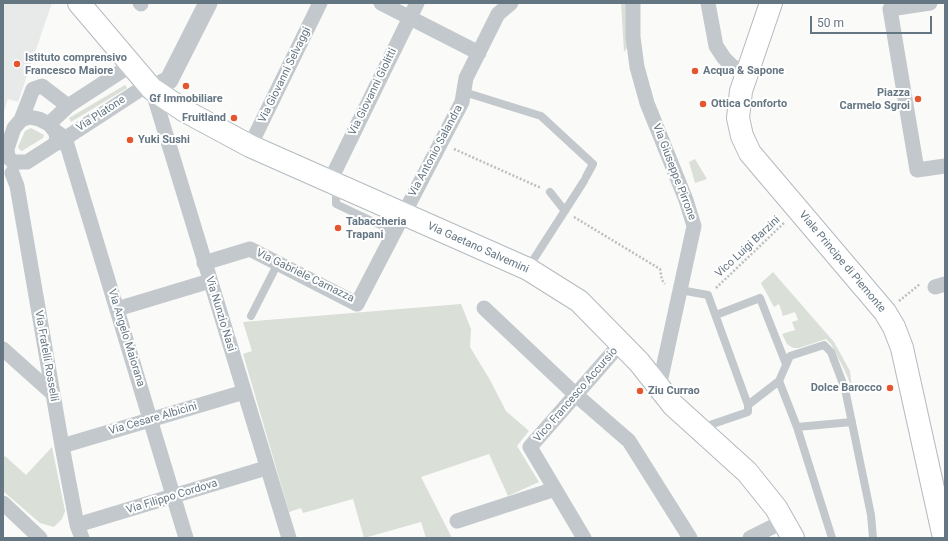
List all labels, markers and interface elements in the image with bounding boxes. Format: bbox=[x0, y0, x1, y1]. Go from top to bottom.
scale bar bbox=[812, 8, 934, 34]
text: 50 m bbox=[817, 16, 844, 30]
street label: Via Giovanni Selvaggi bbox=[256, 25, 314, 125]
street label: Via Giovanni Giolitti bbox=[346, 46, 400, 138]
place label: Istituto comprensivo Francesco Maiore bbox=[25, 51, 127, 77]
marker: Istituto comprensivo Francesco Maiore bbox=[12, 59, 22, 69]
place label: Acqua & Sapone bbox=[703, 64, 784, 78]
marker: Acqua & Sapone bbox=[690, 66, 700, 76]
marker: Gf Immobiliare bbox=[181, 81, 191, 91]
place label: Piazza Carmelo Sgroi bbox=[840, 86, 910, 112]
place label: Gf Immobiliare bbox=[149, 92, 223, 106]
street label: Via Platone bbox=[74, 93, 128, 135]
marker: Piazza Carmelo Sgroi bbox=[913, 94, 923, 104]
place label: Ottica Conforto bbox=[711, 97, 787, 111]
marker: Ottica Conforto bbox=[698, 99, 708, 109]
street label: Via Antonio Salandra bbox=[406, 103, 466, 199]
place label: Fruitland bbox=[182, 111, 226, 125]
marker: Fruitland bbox=[229, 113, 239, 123]
street label: Via Giuseppe Pirrone bbox=[650, 122, 698, 222]
place label: Yuki Sushi bbox=[138, 133, 190, 147]
marker: Yuki Sushi bbox=[125, 135, 135, 145]
street label: Viale Principe di Piemonte bbox=[796, 209, 888, 315]
street label: Vico Luigi Barzini bbox=[713, 214, 783, 280]
place label: Tabaccheria Trapani bbox=[346, 215, 406, 241]
street label: Via Gaetano Salvemini bbox=[425, 220, 531, 276]
marker: Tabaccheria Trapani bbox=[333, 223, 343, 233]
street label: Via Gabriele Carnazza bbox=[254, 247, 356, 305]
street label: Via Nunzio Nasi bbox=[202, 275, 238, 353]
street label: Via Angelo Maiorana bbox=[105, 288, 147, 388]
street label: Via Fratelli Rosselli bbox=[31, 309, 61, 403]
street label: Vico Francesco Accursio bbox=[531, 345, 621, 445]
place label: Dolce Barocco bbox=[811, 381, 882, 395]
marker: Dolce Barocco bbox=[885, 383, 895, 393]
place label: Ziu Currao bbox=[648, 384, 700, 398]
marker: Ziu Currao bbox=[635, 386, 645, 396]
street label: Via Cesare Albicini bbox=[107, 400, 199, 438]
street label: Via Filippo Cordova bbox=[125, 477, 219, 517]

